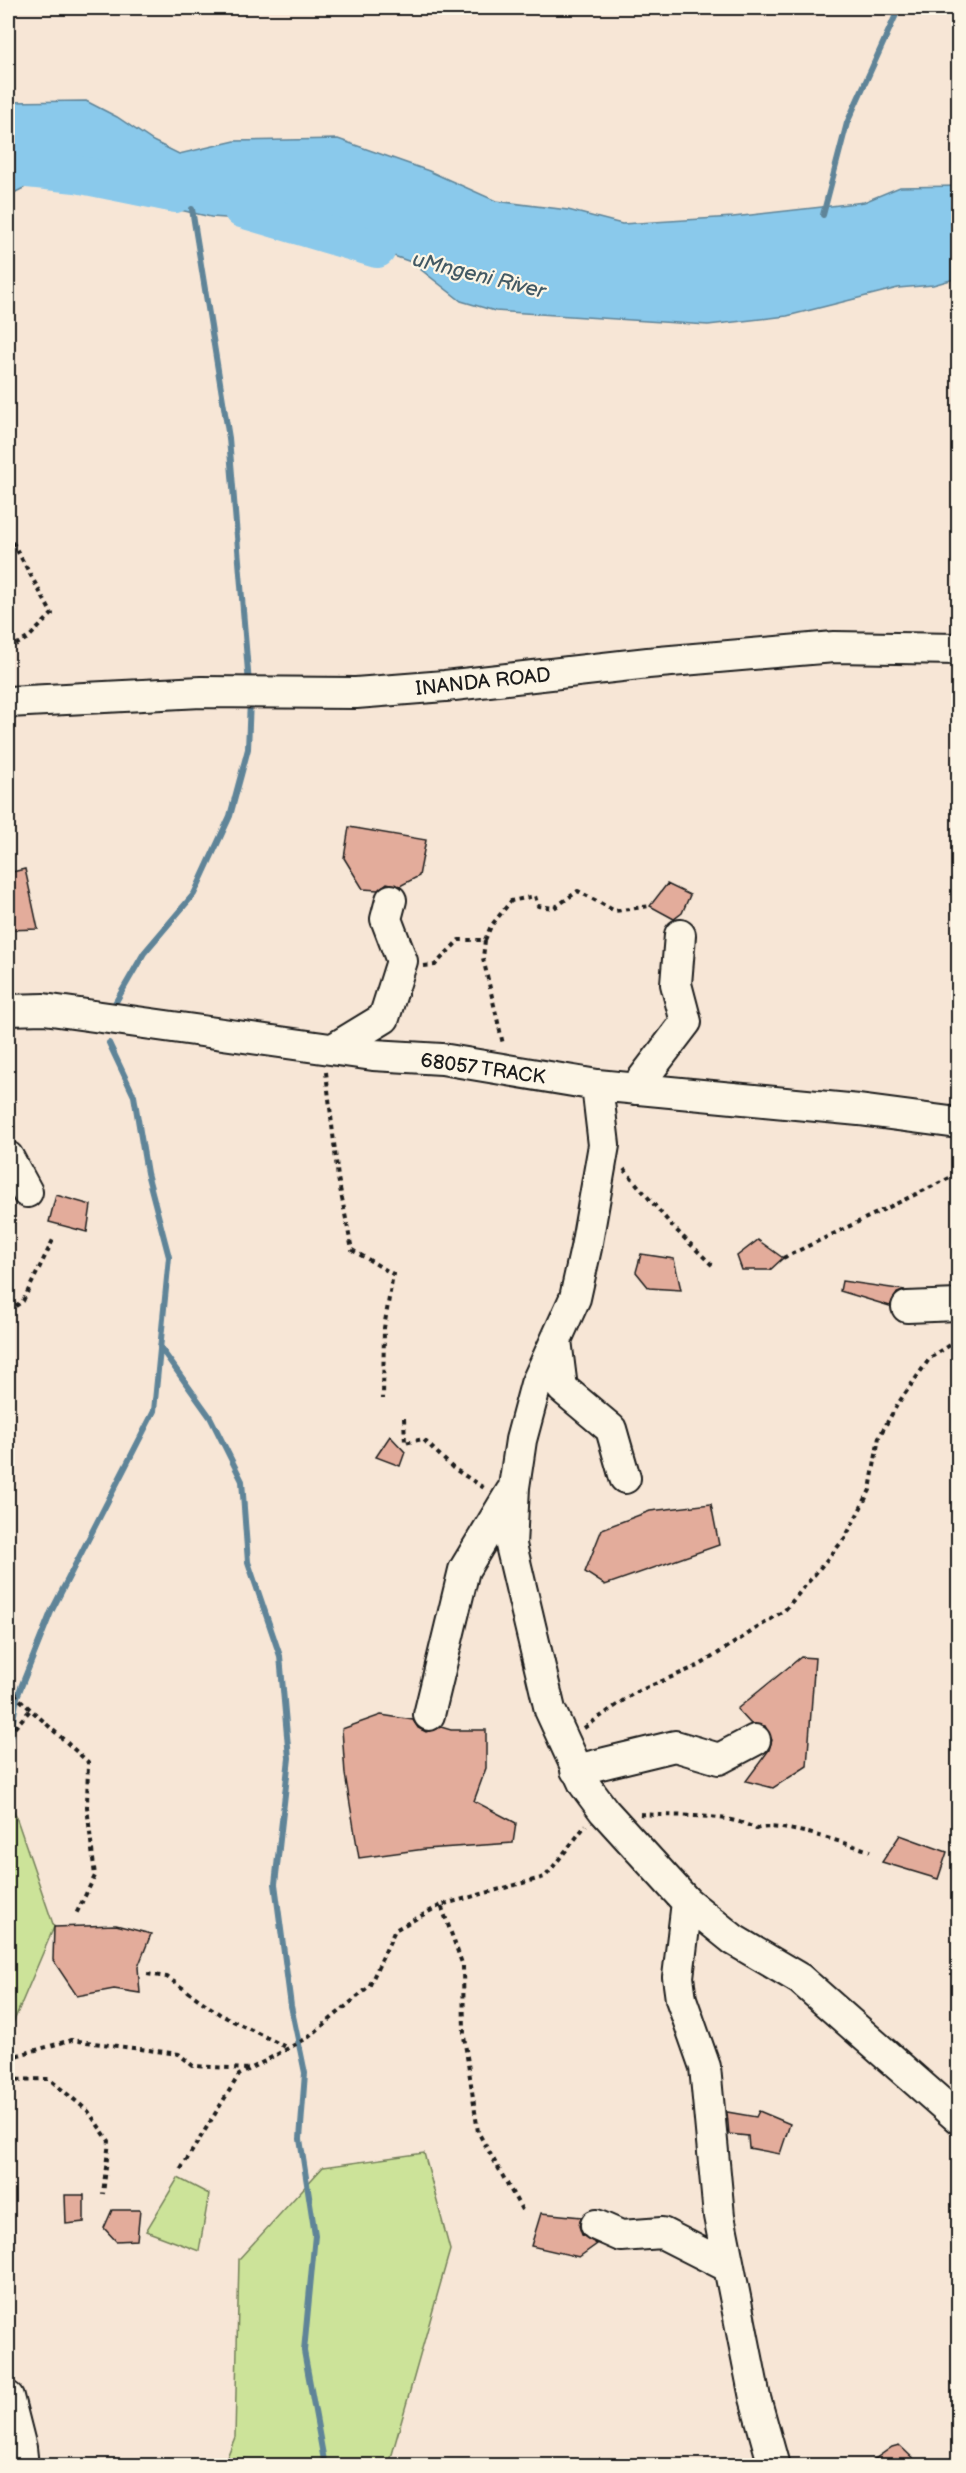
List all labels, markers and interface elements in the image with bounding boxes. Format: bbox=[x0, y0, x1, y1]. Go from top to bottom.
water label: uMngeni River bbox=[410, 247, 549, 304]
street label: INANDA ROAD bbox=[414, 663, 552, 701]
street label: 68057 TRACK bbox=[419, 1048, 547, 1090]

